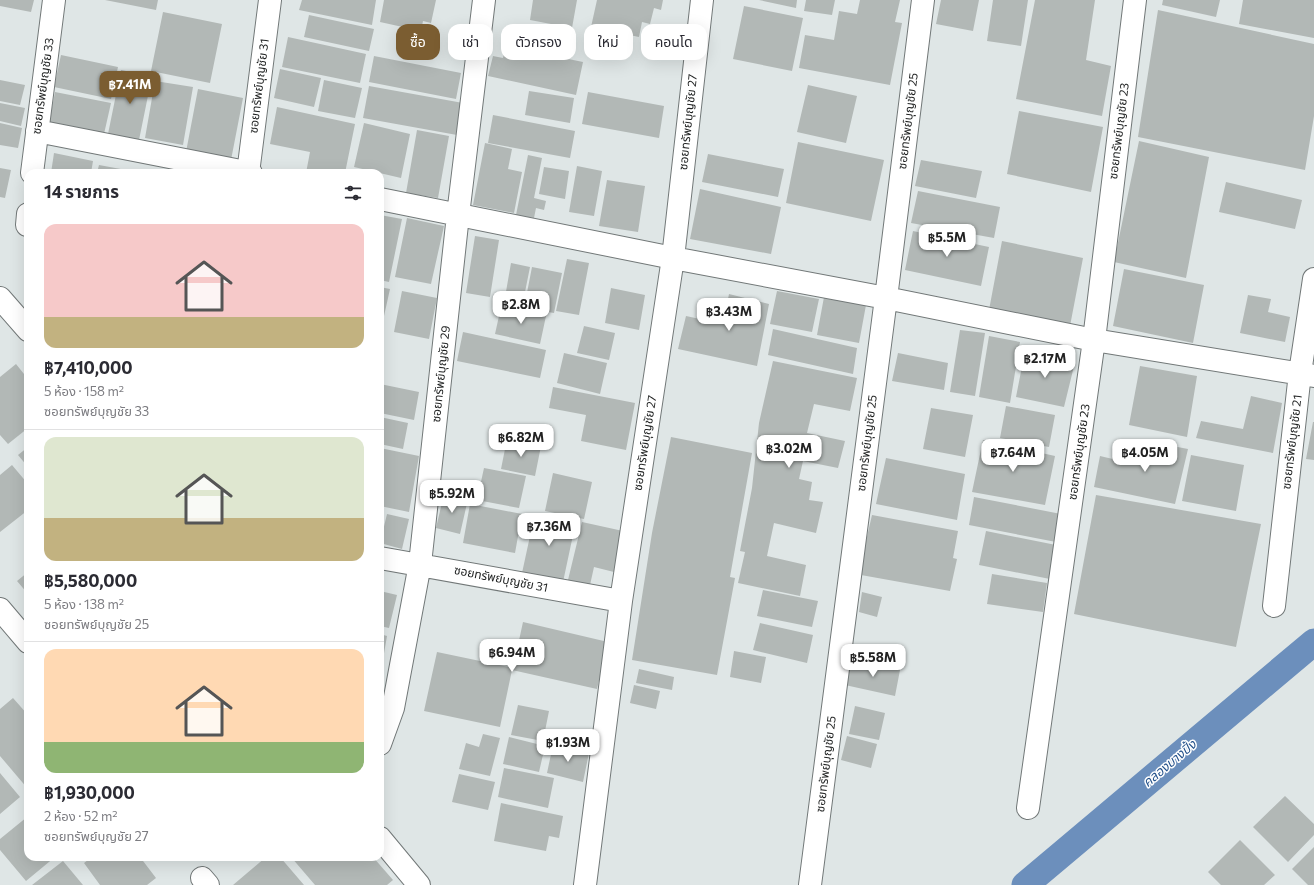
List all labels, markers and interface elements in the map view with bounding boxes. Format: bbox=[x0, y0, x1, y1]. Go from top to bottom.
chip: ซื้อ bbox=[396, 24, 440, 60]
chip: เช่า bbox=[448, 24, 493, 60]
chip: ตัวกรอง bbox=[501, 24, 576, 60]
chip: ใหม่ bbox=[584, 24, 633, 60]
chip: คอนโด bbox=[641, 24, 707, 60]
street label: ซอยทรัพย์บุญชัย 33 bbox=[28, 37, 57, 135]
street label: ซอยทรัพย์บุญชัย 31 bbox=[245, 38, 272, 134]
pin: ฿7.41M bbox=[97, 71, 163, 105]
street label: ซอยทรัพย์บุญชัย 25 bbox=[894, 72, 921, 170]
street label: ซอยทรัพย์บุญชัย 27 bbox=[675, 73, 700, 171]
text: ฿7.41M bbox=[108, 76, 152, 92]
street label: ซอยทรัพย์บุญชัย 23 bbox=[1105, 82, 1132, 180]
text: 14 รายการ bbox=[44, 181, 119, 202]
icon: filters bbox=[342, 182, 364, 204]
pin: ฿5.5M bbox=[919, 224, 975, 258]
text: ฿5.5M bbox=[928, 229, 966, 245]
icon: home bbox=[168, 250, 240, 322]
pin: ฿2.8M bbox=[493, 291, 549, 325]
text: ฿2.8M bbox=[502, 296, 540, 312]
pin: ฿3.43M bbox=[696, 298, 762, 332]
text: ฿3.43M bbox=[706, 303, 752, 319]
street label: ซอยทรัพย์บุญชัย 29 bbox=[428, 325, 453, 423]
pin: ฿2.17M bbox=[1012, 345, 1078, 379]
text: ฿2.17M bbox=[1024, 350, 1066, 366]
text: ฿7,410,000 bbox=[44, 357, 133, 378]
text: 5 ห้อง · 158 m² bbox=[44, 383, 124, 399]
street label: ซอยทรัพย์บุญชัย 27 bbox=[630, 394, 659, 492]
street label: ซอยทรัพย์บุญชัย 25 bbox=[853, 394, 880, 492]
street label: ซอยทรัพย์บุญชัย 21 bbox=[1278, 394, 1305, 490]
text: ซอยทรัพย์บุญชัย 33 bbox=[44, 403, 149, 419]
street label: ซอยทรัพย์บุญชัย 23 bbox=[1064, 403, 1093, 501]
pin: ฿6.82M bbox=[488, 424, 554, 458]
text: ฿6.82M bbox=[498, 429, 544, 445]
pin: ฿3.02M bbox=[756, 435, 822, 469]
pin: ฿7.64M bbox=[980, 439, 1046, 473]
pin: ฿4.05M bbox=[1112, 439, 1178, 473]
text: ฿3.02M bbox=[766, 440, 812, 456]
text: ฿7.64M bbox=[990, 444, 1036, 460]
text: ฿4.05M bbox=[1121, 444, 1169, 460]
icon: home bbox=[168, 463, 240, 535]
pin: ฿5.92M bbox=[419, 480, 485, 514]
text: ฿5.92M bbox=[429, 485, 475, 501]
pin: ฿7.36M bbox=[516, 513, 582, 547]
text: ฿7.36M bbox=[526, 518, 572, 534]
street label: ซอยทรัพย์บุญชัย 31 bbox=[453, 562, 549, 595]
text: ฿5,580,000 bbox=[44, 570, 137, 591]
text: 5 ห้อง · 138 m² bbox=[44, 596, 124, 612]
text: ซอยทรัพย์บุญชัย 25 bbox=[44, 616, 149, 632]
pin: ฿6.94M bbox=[479, 639, 545, 673]
text: ฿6.94M bbox=[488, 644, 536, 660]
pin: ฿5.58M bbox=[840, 644, 906, 678]
text: ฿5.58M bbox=[850, 649, 896, 665]
icon: home bbox=[168, 675, 240, 747]
street label: ซอยทรัพย์บุญชัย 25 bbox=[812, 715, 839, 813]
pin: ฿1.93M bbox=[535, 729, 601, 763]
text: ฿1.93M bbox=[546, 734, 590, 750]
water label: คลองบางปิ้ง bbox=[1139, 735, 1200, 790]
text: ฿1,930,000 bbox=[44, 782, 135, 803]
text: 2 ห้อง · 52 m² bbox=[44, 808, 118, 824]
text: ซอยทรัพย์บุญชัย 27 bbox=[44, 828, 149, 844]

